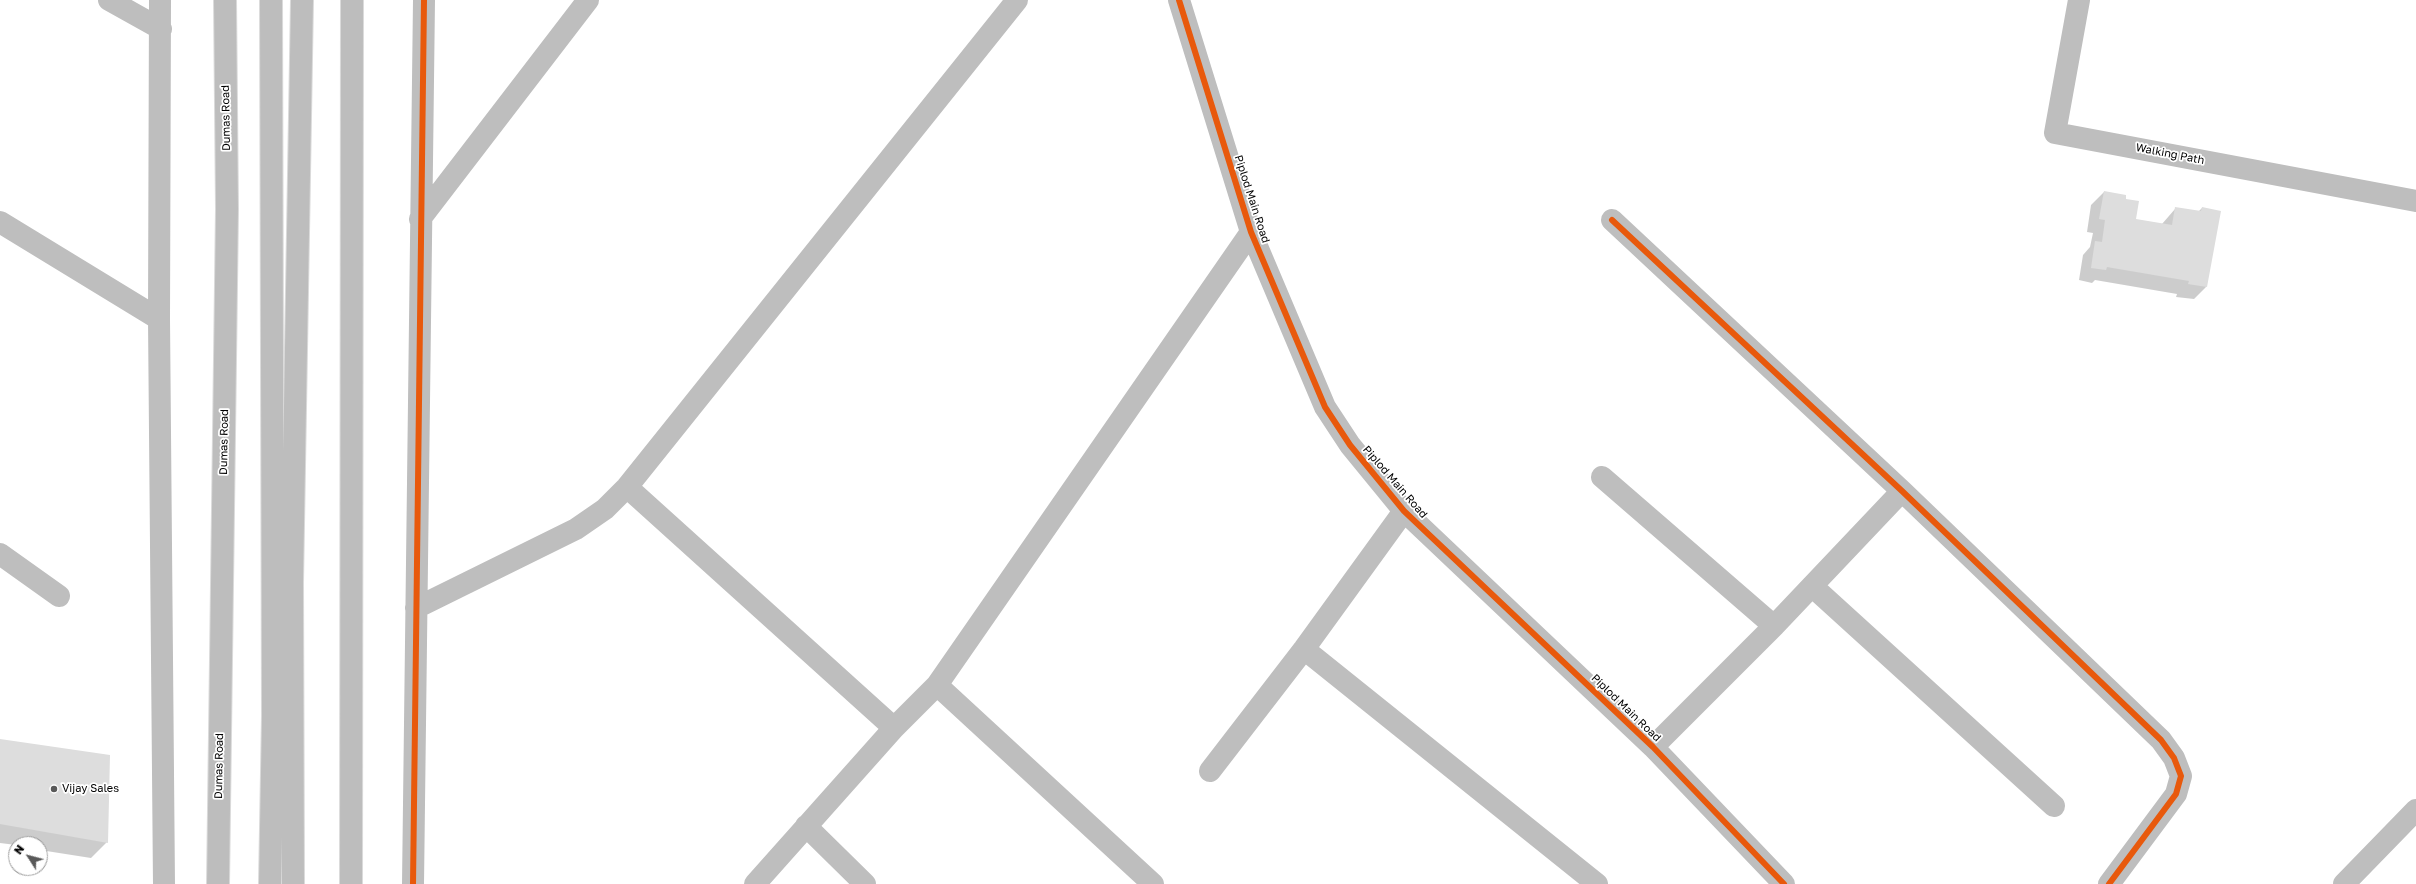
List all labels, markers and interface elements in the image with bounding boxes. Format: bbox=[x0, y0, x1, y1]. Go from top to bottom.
street label: Dumas Road bbox=[219, 85, 233, 151]
street label: Walking Path bbox=[2135, 141, 2205, 167]
street label: Piplod Main Road bbox=[1232, 153, 1272, 245]
street label: Dumas Road bbox=[217, 409, 231, 475]
street label: Piplod Main Road bbox=[1360, 443, 1430, 521]
street label: Piplod Main Road bbox=[1588, 671, 1664, 745]
street label: Dumas Road bbox=[212, 733, 226, 799]
place label: Vijay Sales bbox=[62, 782, 119, 796]
marker: Vijay Sales bbox=[49, 784, 59, 794]
north arrow bbox=[8, 836, 48, 876]
text: N bbox=[11, 842, 26, 856]

